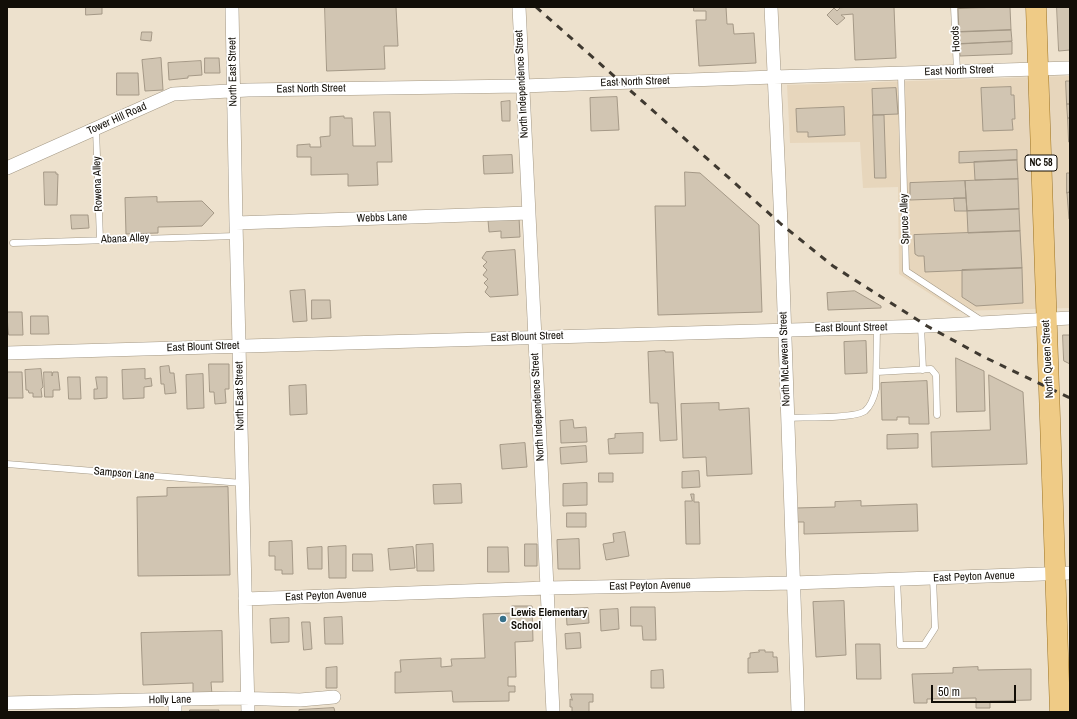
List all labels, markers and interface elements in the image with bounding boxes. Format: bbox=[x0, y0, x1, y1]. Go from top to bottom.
street label: Hoods bbox=[949, 26, 963, 52]
street label: North Independence Street bbox=[513, 30, 531, 138]
street label: North East Street bbox=[226, 37, 240, 107]
street label: East North Street bbox=[924, 63, 994, 79]
street label: East North Street bbox=[600, 74, 670, 90]
street label: East North Street bbox=[276, 82, 346, 96]
street label: Tower Hill Road bbox=[85, 100, 149, 138]
road number: NC 58 bbox=[1025, 155, 1057, 171]
street label: Rowena Alley bbox=[90, 156, 106, 212]
street label: Spruce Alley bbox=[898, 193, 912, 245]
street label: Webbs Lane bbox=[357, 211, 407, 225]
street label: Abana Alley bbox=[101, 232, 149, 246]
street label: North McLewean Street bbox=[777, 311, 793, 407]
street label: North Queen Street bbox=[1039, 320, 1057, 398]
street label: East Blount Street bbox=[815, 321, 887, 335]
street label: East Blount Street bbox=[490, 329, 564, 345]
street label: East Blount Street bbox=[166, 339, 240, 355]
street label: North Independence Street bbox=[529, 353, 547, 461]
street label: North East Street bbox=[233, 361, 247, 431]
street label: Sampson Lane bbox=[93, 465, 155, 483]
street label: East Peyton Avenue bbox=[933, 569, 1015, 585]
street label: East Peyton Avenue bbox=[609, 579, 691, 593]
street label: East Peyton Avenue bbox=[285, 588, 367, 604]
place label: Lewis Elementary School bbox=[511, 606, 587, 632]
marker: Lewis Elementary School bbox=[498, 614, 508, 624]
scale bar bbox=[933, 677, 1018, 703]
text: 50 m bbox=[938, 684, 960, 700]
street label: Holly Lane bbox=[149, 693, 191, 707]

